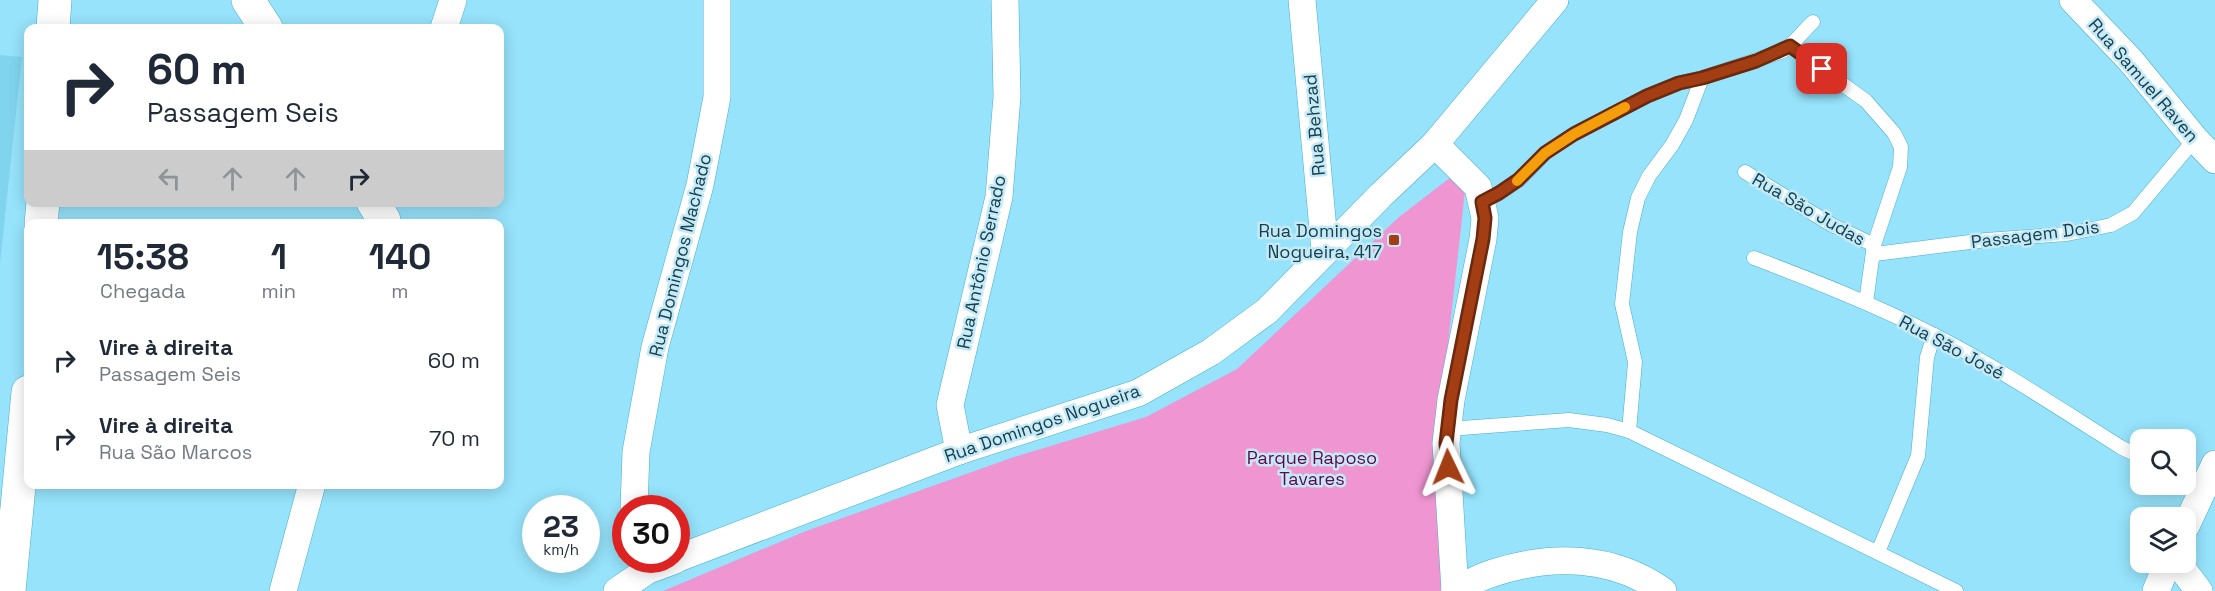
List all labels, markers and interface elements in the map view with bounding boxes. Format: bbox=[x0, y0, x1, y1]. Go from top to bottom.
street label: Rua Samuel Raven bbox=[2084, 13, 2204, 147]
text: 60 m bbox=[147, 43, 247, 96]
pin bbox=[1796, 43, 1847, 94]
icon: right bbox=[48, 48, 126, 126]
icon: arrive bbox=[1805, 52, 1838, 85]
street label: Rua Behzad bbox=[1298, 73, 1330, 177]
text: Passagem Seis bbox=[147, 95, 339, 130]
street label: Rua Domingos Machado bbox=[644, 151, 716, 359]
icon: left bbox=[153, 162, 186, 195]
icon: ahead bbox=[216, 162, 249, 195]
icon: ahead bbox=[279, 162, 312, 195]
icon: right bbox=[342, 162, 375, 195]
street label: Rua São Judas bbox=[1748, 167, 1870, 251]
street label: Rua Antônio Serrado bbox=[951, 173, 1011, 351]
street label: Passagem Dois bbox=[1969, 215, 2101, 253]
place label: Rua Domingos Nogueira, 417 bbox=[1259, 219, 1382, 263]
marker: Rua Domingos Nogueira, 417 bbox=[1387, 233, 1401, 247]
text: 15:38 bbox=[97, 234, 189, 280]
text: 1 bbox=[271, 234, 287, 280]
text: 140 bbox=[369, 234, 431, 280]
text: Chegada bbox=[100, 278, 185, 304]
text: min bbox=[262, 278, 296, 304]
text: m bbox=[391, 278, 409, 304]
street label: Rua São José bbox=[1896, 310, 2008, 384]
text: Vire à direita bbox=[99, 333, 233, 361]
icon: right bbox=[48, 344, 81, 377]
text: 60 m bbox=[428, 346, 480, 374]
text: Passagem Seis bbox=[99, 361, 241, 387]
street label: Rua Domingos Nogueira bbox=[941, 379, 1143, 467]
text: Vire à direita bbox=[99, 411, 233, 439]
icon: right bbox=[48, 422, 81, 455]
text: 70 m bbox=[429, 424, 480, 452]
map controls bbox=[2130, 429, 2196, 573]
button: search bbox=[2130, 429, 2196, 495]
position arrow bbox=[1416, 435, 1480, 499]
text: Rua São Marcos bbox=[99, 439, 252, 465]
park label: Parque Raposo Tavares bbox=[1247, 446, 1377, 490]
speed limit sign: 30 bbox=[612, 495, 690, 573]
text: 23 bbox=[543, 507, 579, 546]
button: layers bbox=[2130, 507, 2196, 573]
text: km/h bbox=[543, 540, 579, 559]

